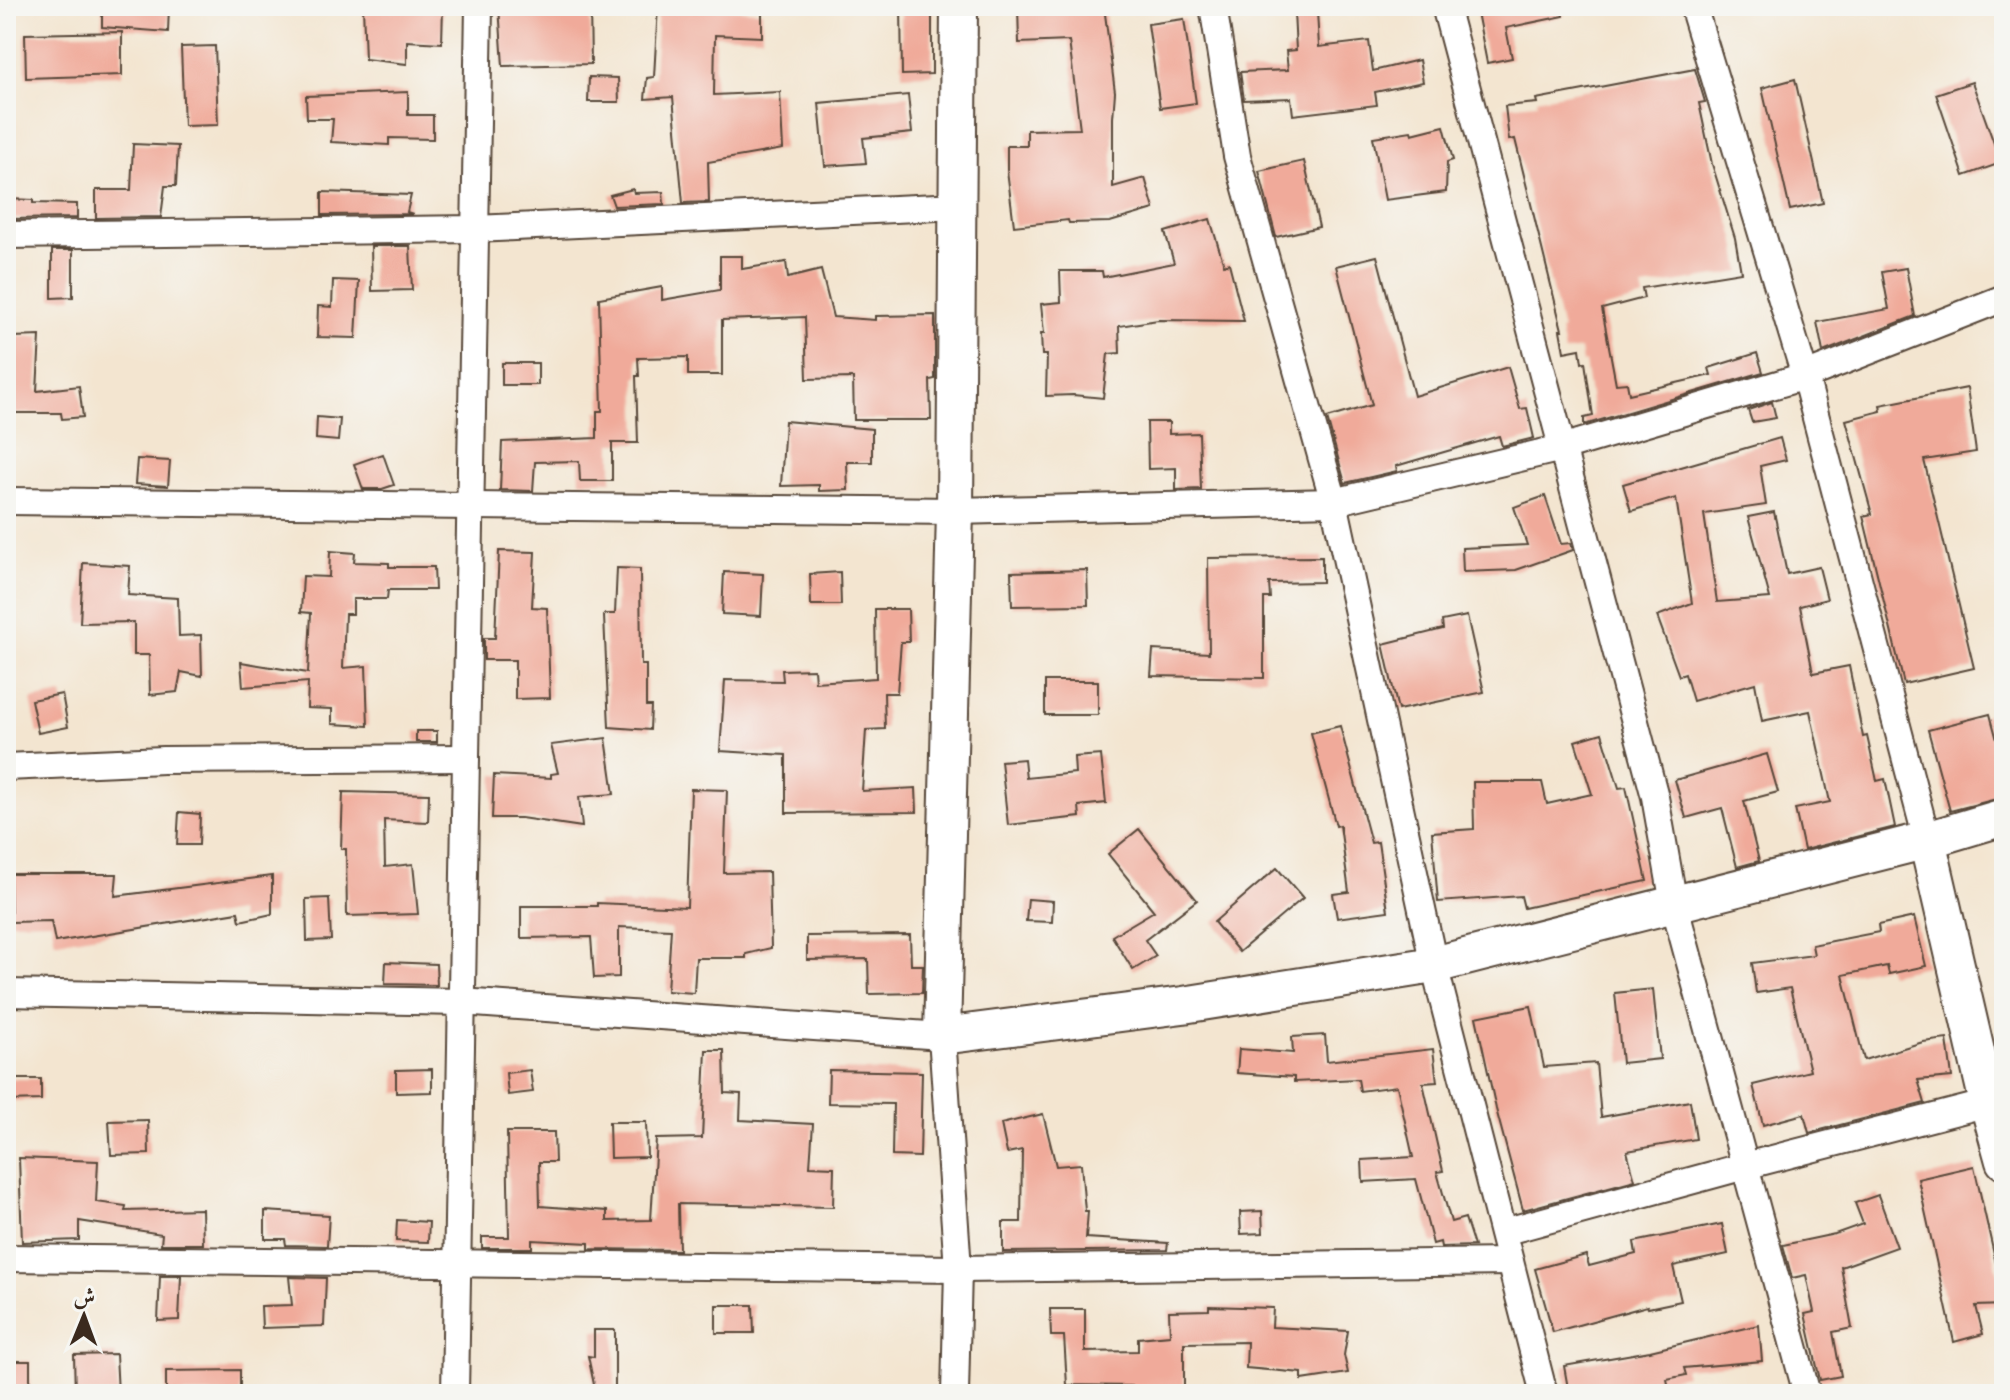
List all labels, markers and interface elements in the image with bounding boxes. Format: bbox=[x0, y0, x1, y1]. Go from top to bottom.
north arrow bbox=[44, 1276, 124, 1356]
text: ش bbox=[73, 1282, 96, 1312]

